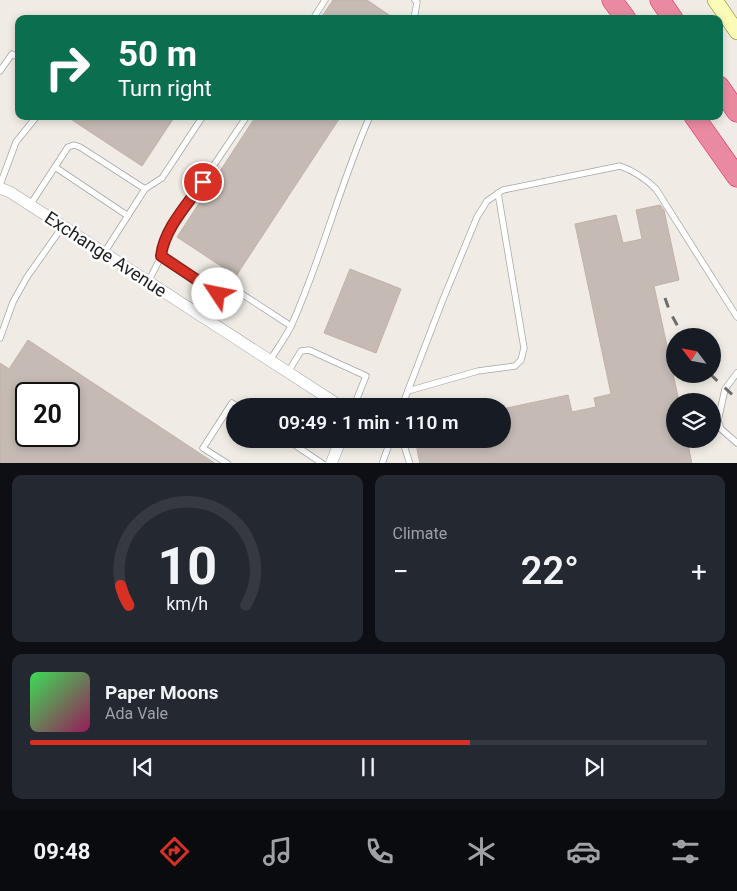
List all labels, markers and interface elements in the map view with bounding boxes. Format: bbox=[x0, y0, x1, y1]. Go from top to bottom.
text: 50 m bbox=[118, 34, 197, 75]
icon: right bbox=[35, 35, 100, 100]
text: Turn right bbox=[118, 76, 212, 101]
pin bbox=[182, 161, 224, 203]
icon: arrive bbox=[189, 168, 217, 196]
street label: Exchange Avenue bbox=[41, 207, 171, 301]
position arrow bbox=[191, 267, 243, 319]
north arrow bbox=[666, 328, 721, 382]
map controls bbox=[666, 328, 721, 448]
speed limit sign: 20 bbox=[15, 382, 80, 447]
button: layers bbox=[666, 393, 721, 448]
text: 09:49 · 1 min · 110 m bbox=[278, 411, 459, 434]
text: Climate bbox=[393, 524, 447, 543]
text: 10 bbox=[157, 536, 217, 597]
text: 22° bbox=[521, 549, 579, 593]
text: − bbox=[393, 555, 409, 588]
text: + bbox=[691, 555, 707, 588]
text: km/h bbox=[166, 593, 208, 614]
text: Paper Moons bbox=[105, 681, 218, 704]
text: Ada Vale bbox=[105, 704, 168, 723]
icon: previous bbox=[129, 753, 157, 781]
icon: pause bbox=[354, 753, 382, 781]
icon: next bbox=[580, 753, 608, 781]
icon: directions bbox=[157, 834, 192, 869]
icon: music bbox=[260, 834, 295, 869]
icon: phone bbox=[362, 834, 397, 869]
icon: climate bbox=[464, 834, 499, 869]
icon: car bbox=[566, 834, 601, 869]
icon: filters bbox=[668, 834, 703, 869]
text: 09:48 bbox=[34, 839, 90, 864]

